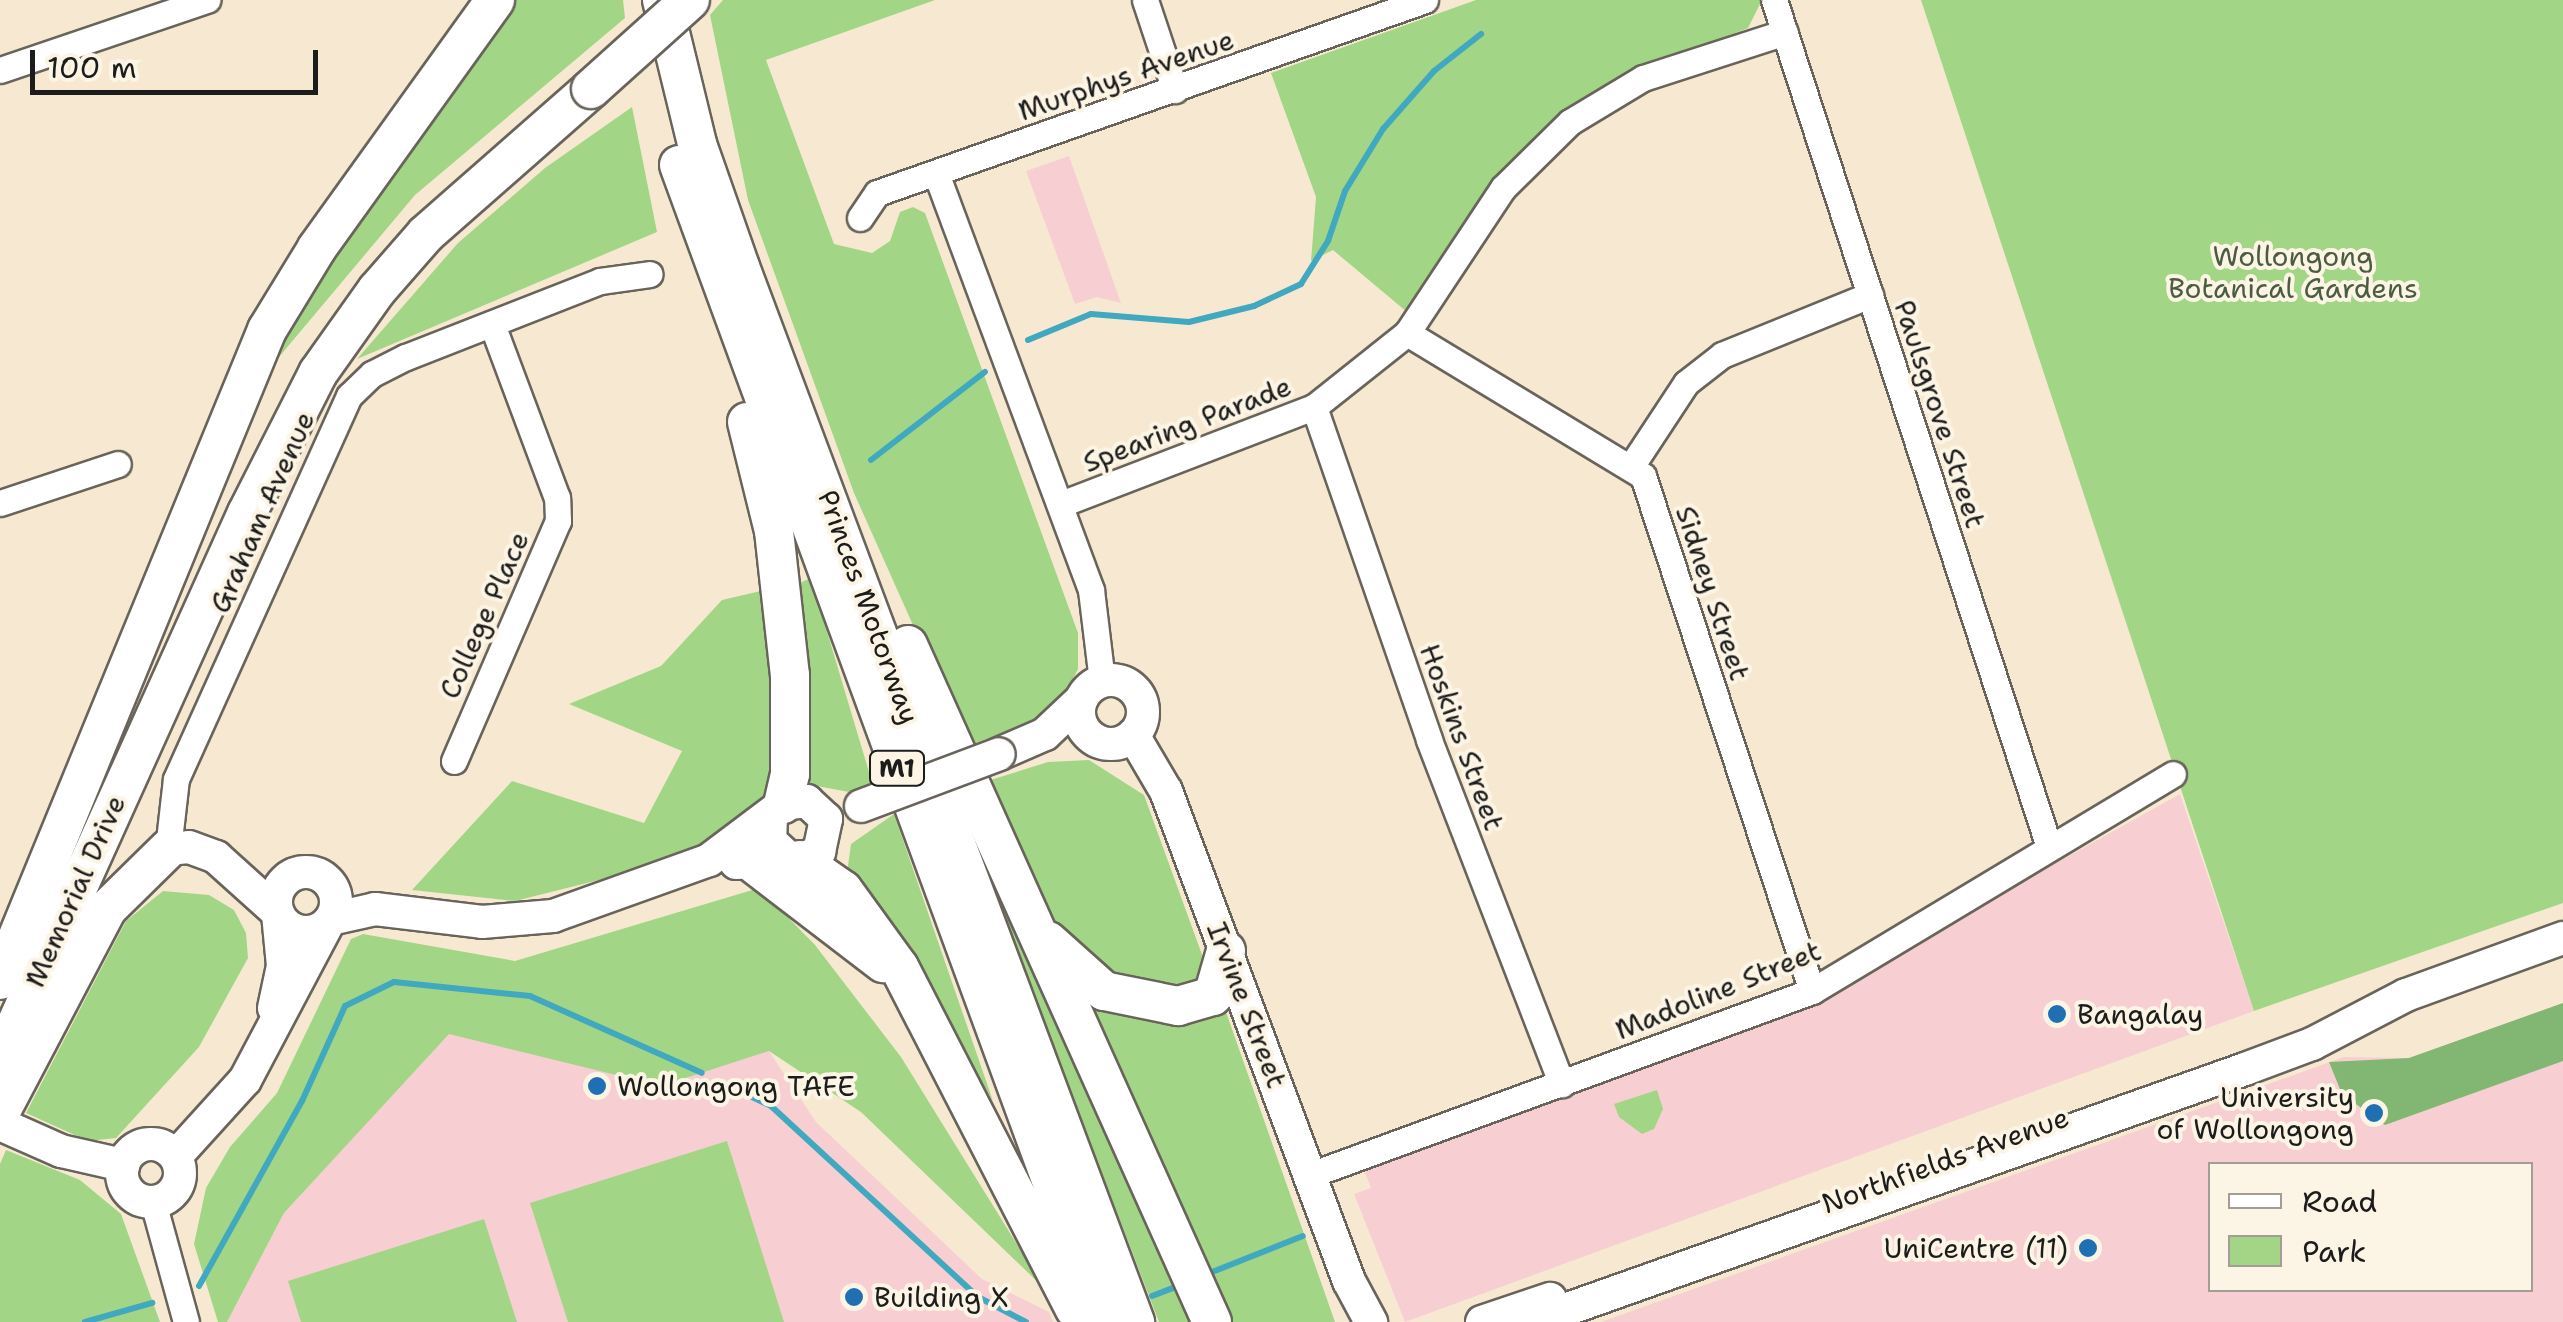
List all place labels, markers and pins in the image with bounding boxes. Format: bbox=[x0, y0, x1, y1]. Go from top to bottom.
place label: Bangalay bbox=[2077, 997, 2203, 1031]
marker: Bangalay bbox=[2046, 1003, 2068, 1025]
place label: Wollongong TAFE bbox=[617, 1069, 855, 1103]
marker: Wollongong TAFE bbox=[586, 1075, 608, 1097]
place label: University of Wollongong bbox=[2157, 1080, 2354, 1146]
marker: University of Wollongong bbox=[2363, 1102, 2385, 1124]
place label: UniCentre (11) bbox=[1884, 1231, 2068, 1265]
marker: UniCentre (11) bbox=[2077, 1237, 2099, 1259]
place label: Building X bbox=[874, 1280, 1009, 1314]
marker: Building X bbox=[843, 1286, 865, 1308]

